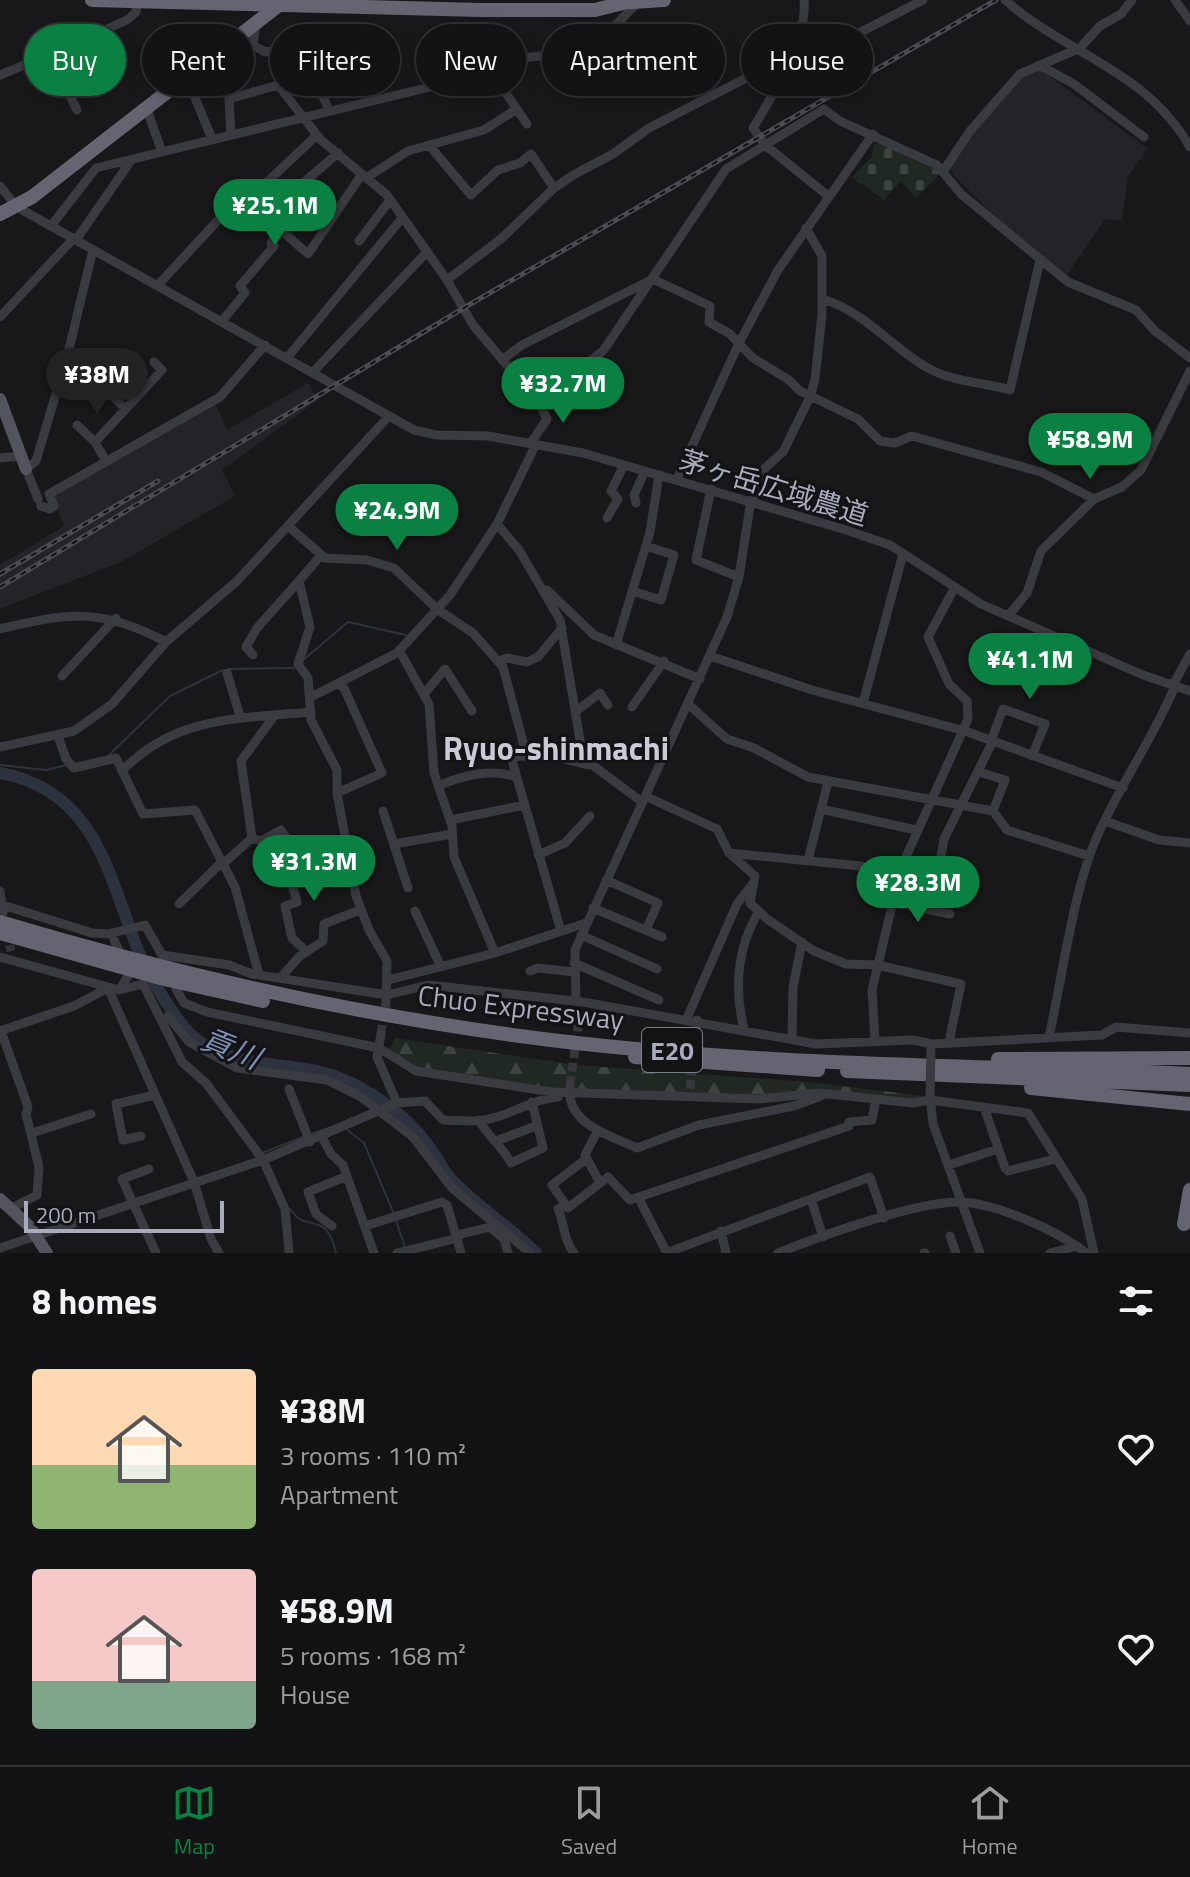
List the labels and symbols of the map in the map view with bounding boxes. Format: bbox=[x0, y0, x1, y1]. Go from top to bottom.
pin: ¥25.1M bbox=[210, 179, 340, 247]
pin: ¥38M bbox=[50, 348, 144, 416]
pin: ¥32.7M bbox=[498, 357, 628, 425]
pin: ¥58.9M bbox=[1025, 413, 1155, 481]
street label: 茅ヶ岳広域農道 bbox=[674, 438, 874, 536]
pin: ¥24.9M bbox=[332, 484, 462, 552]
pin: ¥41.1M bbox=[965, 633, 1095, 701]
district label: Ryuo-shinmachi bbox=[443, 724, 669, 772]
pin: ¥31.3M bbox=[249, 835, 379, 903]
pin: ¥28.3M bbox=[853, 856, 983, 924]
street label: Chuo Expressway bbox=[416, 973, 626, 1041]
water label: 貢川 bbox=[195, 1015, 270, 1082]
road number: E20 bbox=[642, 1028, 702, 1072]
scale bar bbox=[24, 1197, 224, 1233]

